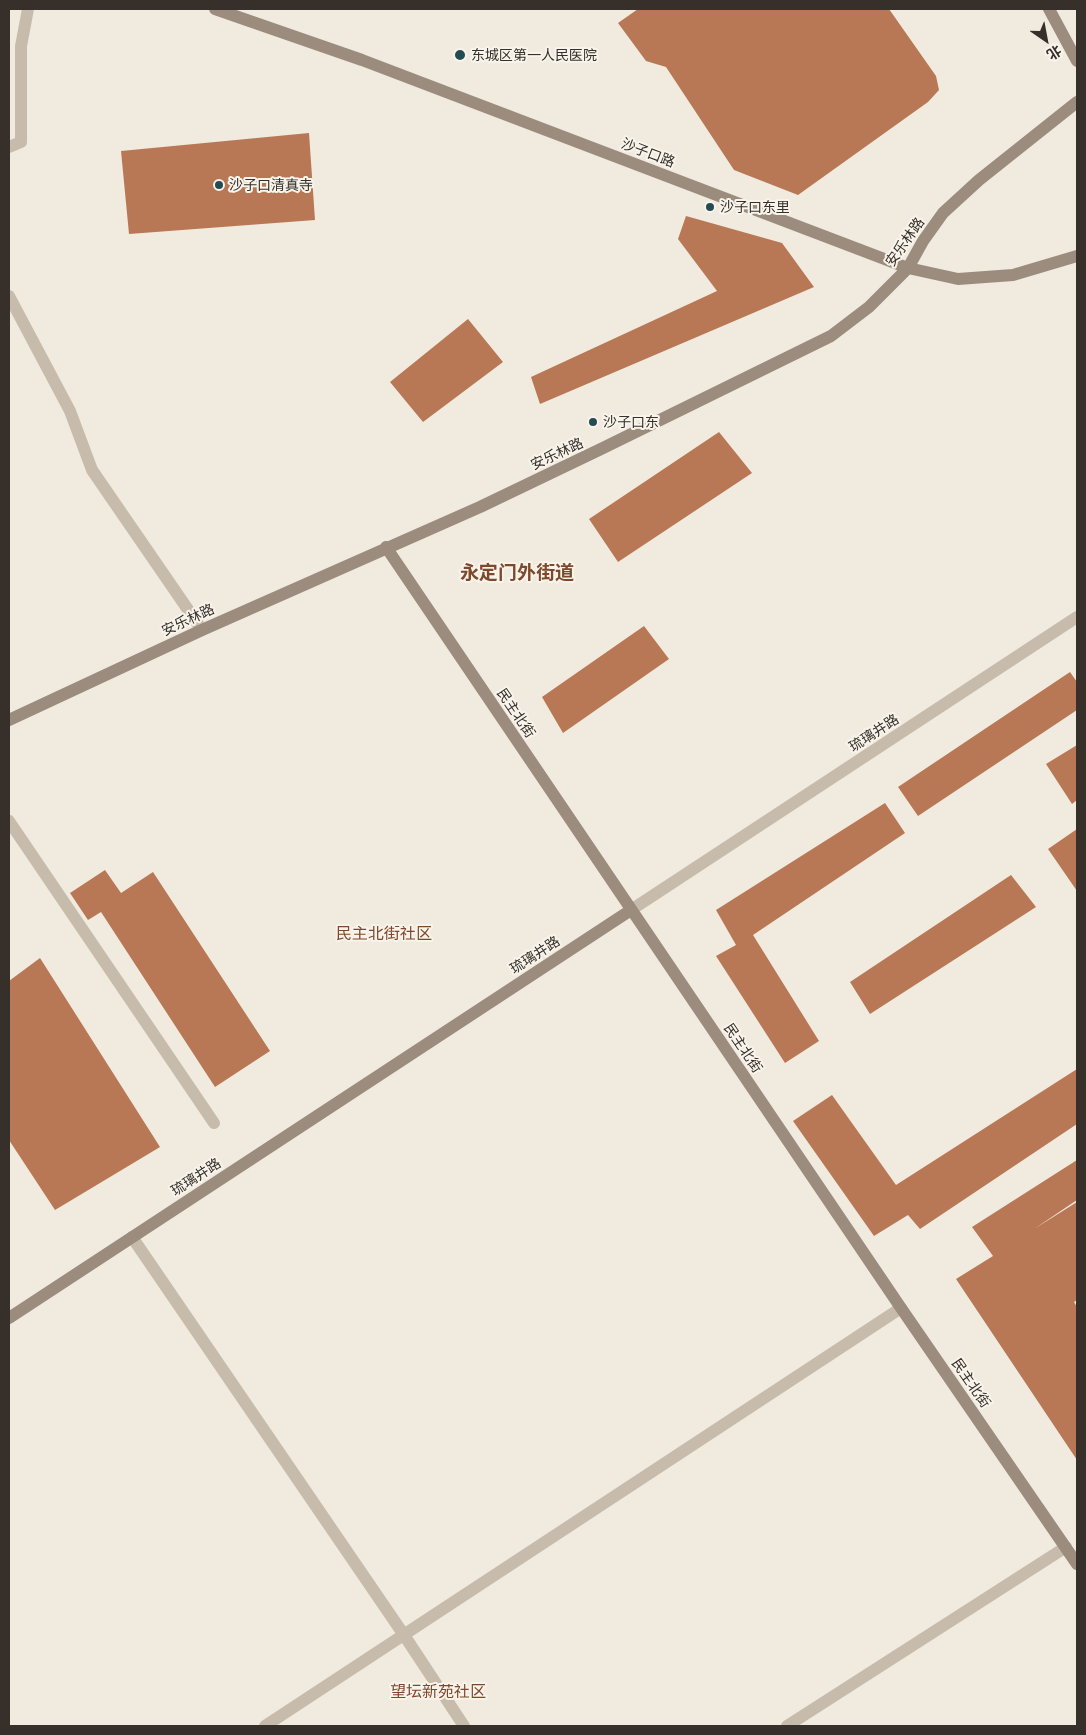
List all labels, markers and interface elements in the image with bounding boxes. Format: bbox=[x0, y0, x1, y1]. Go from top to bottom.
north arrow bbox=[1021, 15, 1071, 65]
text: 北 bbox=[1044, 42, 1065, 64]
place label: 东城区第一人民医院 bbox=[471, 47, 597, 63]
marker: 东城区第一人民医院 bbox=[453, 48, 467, 62]
street label: 沙子口路 bbox=[619, 135, 677, 171]
place label: 沙子口清真寺 bbox=[229, 177, 313, 193]
marker: 沙子口清真寺 bbox=[213, 179, 225, 191]
place label: 沙子口东里 bbox=[720, 199, 790, 215]
marker: 沙子口东里 bbox=[704, 201, 716, 213]
street label: 安乐林路 bbox=[882, 214, 928, 270]
place label: 沙子口东 bbox=[603, 414, 659, 430]
marker: 沙子口东 bbox=[587, 416, 599, 428]
street label: 安乐林路 bbox=[528, 435, 586, 473]
district label: 永定门外街道 bbox=[460, 562, 574, 584]
street label: 安乐林路 bbox=[159, 601, 217, 639]
street label: 民主北街 bbox=[493, 685, 539, 741]
street label: 琉璃井路 bbox=[846, 711, 902, 755]
district label: 民主北街社区 bbox=[336, 924, 432, 944]
street label: 琉璃井路 bbox=[507, 933, 563, 977]
street label: 民主北街 bbox=[720, 1020, 766, 1076]
street label: 琉璃井路 bbox=[168, 1155, 224, 1199]
street label: 民主北街 bbox=[948, 1355, 994, 1411]
district label: 望坛新苑社区 bbox=[390, 1682, 486, 1702]

